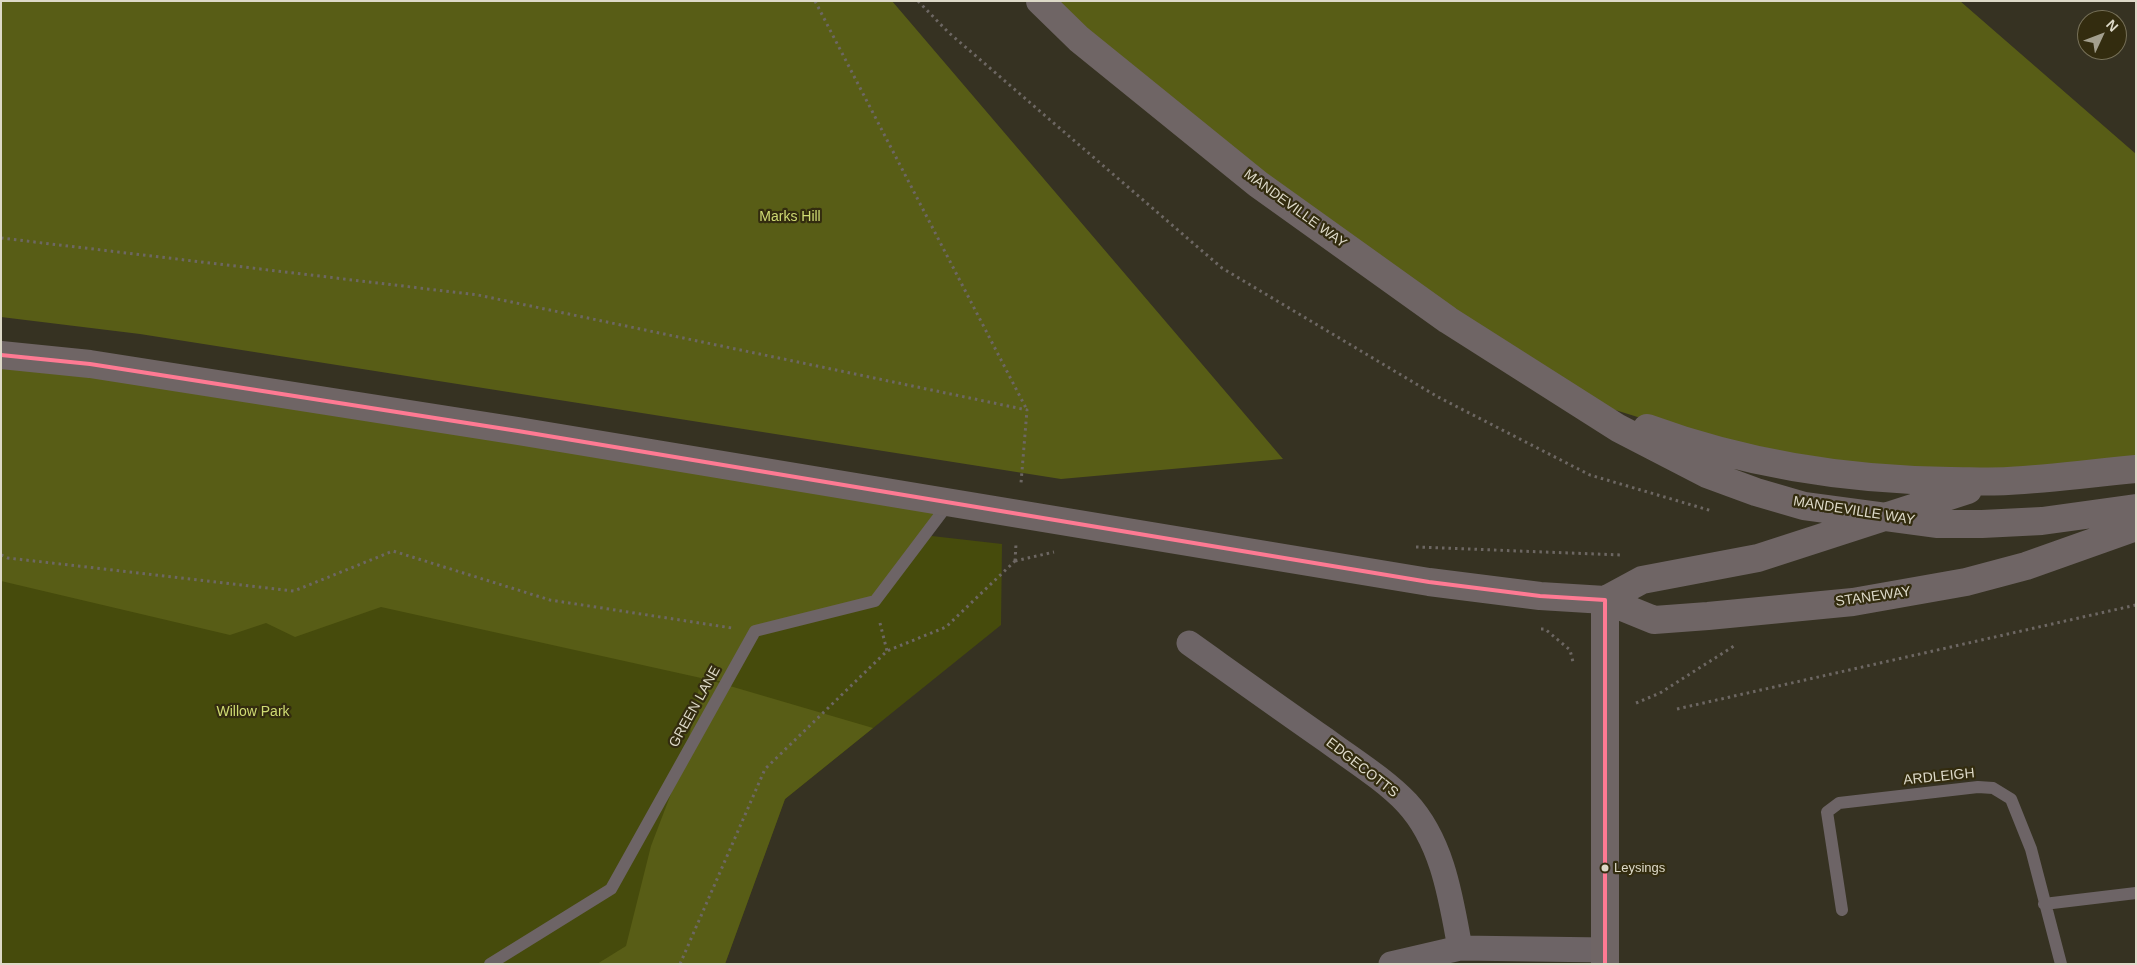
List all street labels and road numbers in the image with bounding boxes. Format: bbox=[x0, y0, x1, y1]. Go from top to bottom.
street label: MANDEVILLE WAY bbox=[1240, 166, 1350, 252]
street label: MANDEVILLE WAY bbox=[1792, 493, 1916, 529]
street label: STANEWAY bbox=[1834, 583, 1912, 611]
street label: GREEN LANE bbox=[666, 663, 724, 751]
street label: EDGECOTTS bbox=[1323, 735, 1401, 801]
street label: ARDLEIGH bbox=[1903, 765, 1975, 789]

